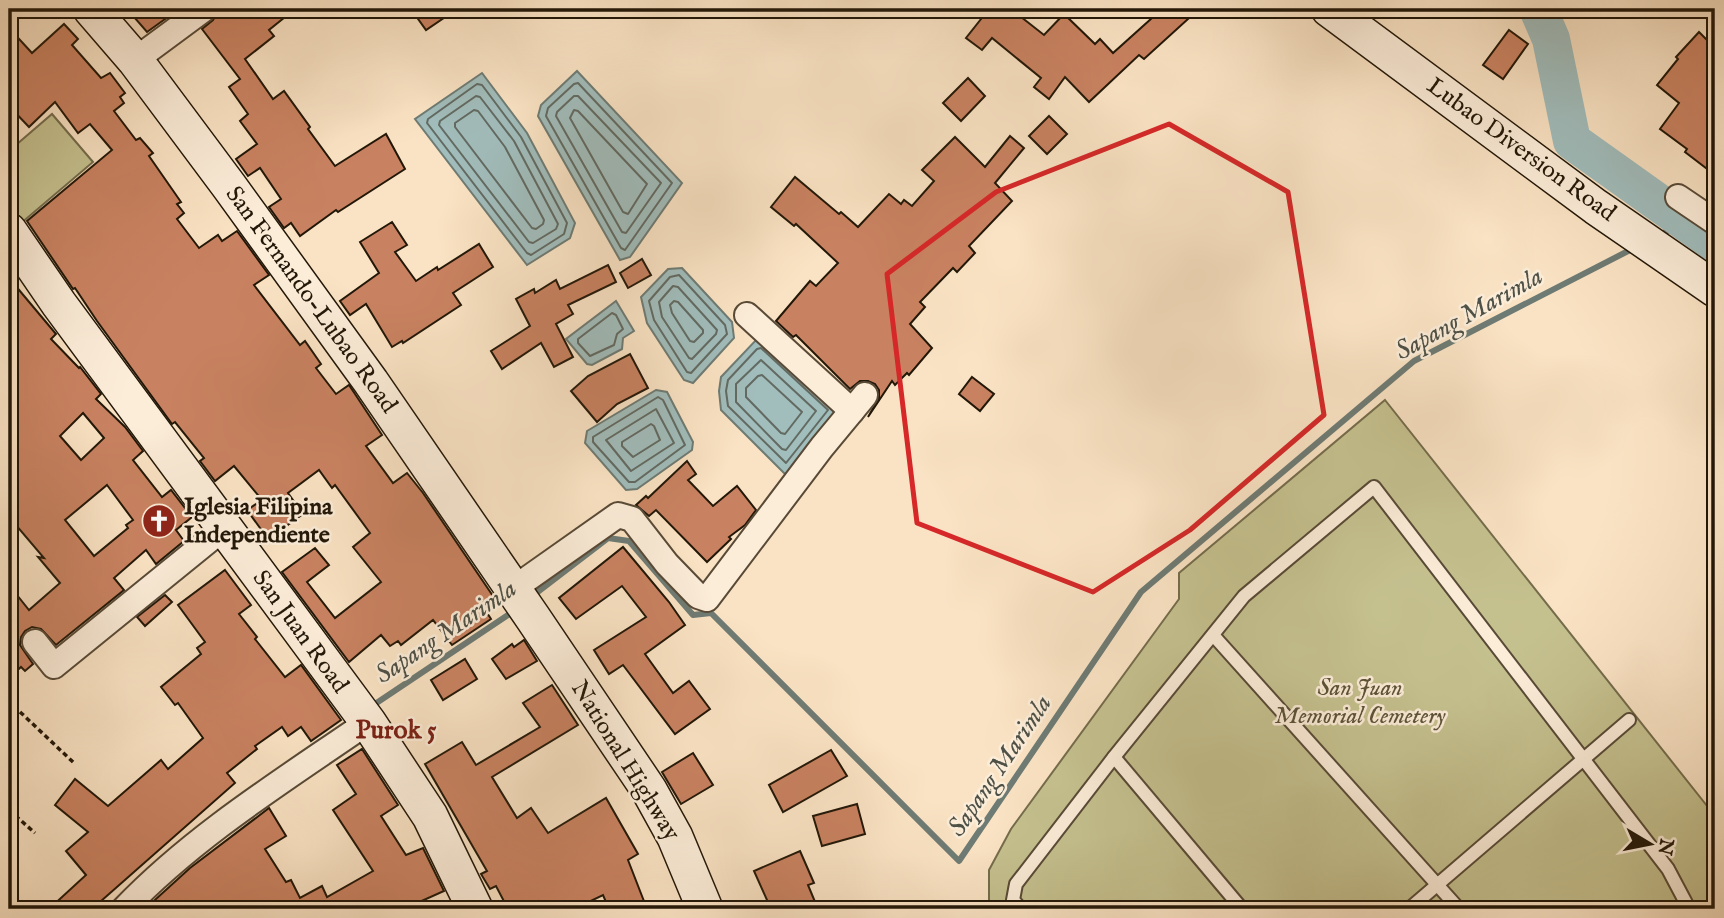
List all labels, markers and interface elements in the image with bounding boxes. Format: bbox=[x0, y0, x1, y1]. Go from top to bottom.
street label: Lubao Diversion Road bbox=[1420, 71, 1622, 229]
street label: San Fernando-Lubao Road bbox=[218, 180, 404, 420]
water label: Sapang Marimla bbox=[1389, 260, 1549, 369]
place label: Iglesia Filipina Independiente bbox=[184, 492, 333, 551]
church icon: Iglesia Filipina Independiente bbox=[140, 502, 178, 540]
street label: San Juan Road bbox=[245, 564, 355, 700]
water label: Sapang Marimla bbox=[369, 573, 524, 692]
park label: San Juan Memorial Cemetery bbox=[1275, 673, 1446, 732]
street label: National Highway bbox=[563, 675, 687, 847]
water label: Sapang Marimla bbox=[941, 689, 1060, 844]
district label: Purok 5 bbox=[356, 714, 437, 747]
north arrow bbox=[1616, 810, 1686, 880]
text: N bbox=[1651, 835, 1678, 857]

